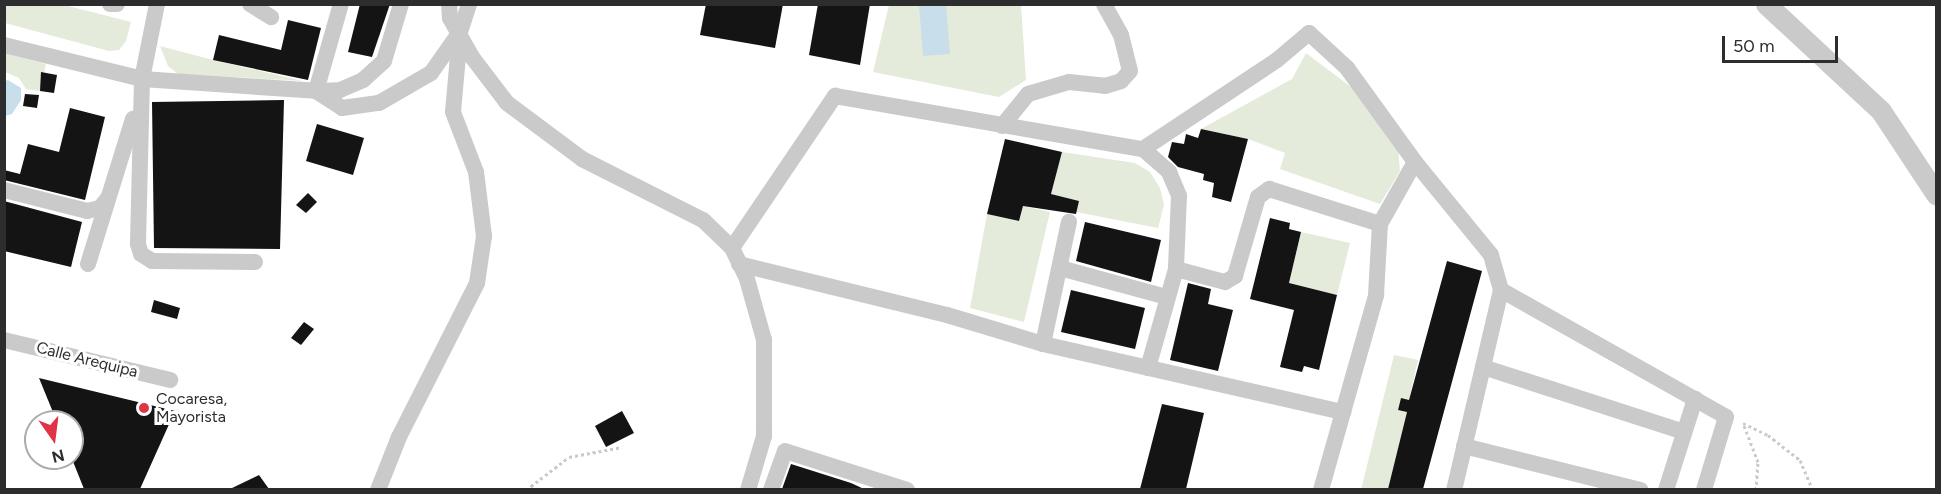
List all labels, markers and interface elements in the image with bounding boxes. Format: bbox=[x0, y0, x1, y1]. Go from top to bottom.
scale bar bbox=[1725, 24, 1840, 62]
text: 50 m bbox=[1733, 35, 1775, 57]
street label: Calle Arequipa bbox=[34, 338, 140, 382]
place label: Cocaresa, Mayorista bbox=[156, 389, 227, 427]
marker: Cocaresa, Mayorista bbox=[137, 401, 151, 415]
north arrow bbox=[24, 410, 84, 470]
text: N bbox=[50, 445, 66, 467]

